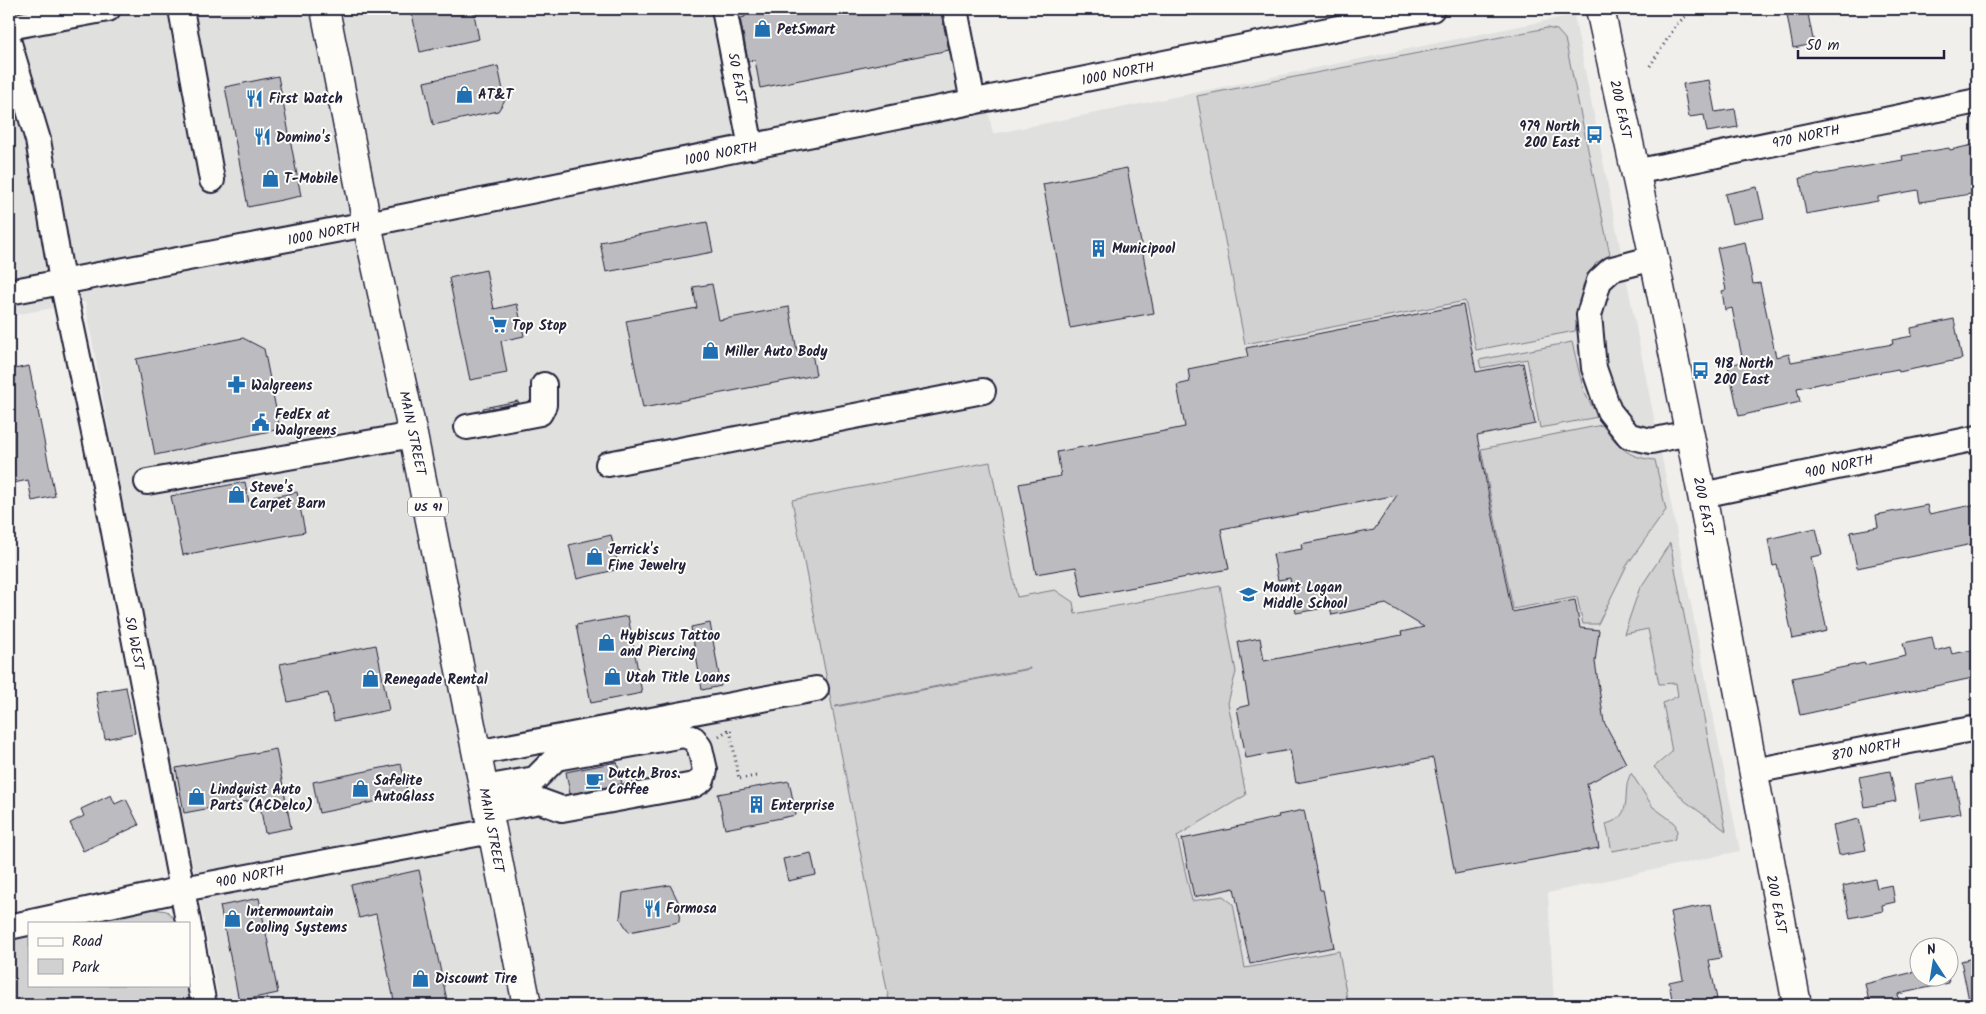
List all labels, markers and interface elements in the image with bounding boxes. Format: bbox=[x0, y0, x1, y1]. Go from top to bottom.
shop icon: PetSmart bbox=[753, 19, 773, 39]
place label: PetSmart bbox=[777, 19, 836, 41]
scale bar bbox=[1798, 28, 1945, 60]
text: 50 m bbox=[1806, 34, 1840, 58]
street label: 50 EAST bbox=[721, 51, 753, 107]
street label: 1000 NORTH bbox=[1080, 56, 1157, 92]
street label: 200 EAST bbox=[1603, 78, 1637, 142]
shop icon: AT&T bbox=[454, 84, 474, 104]
place label: AT&T bbox=[478, 84, 514, 106]
restaurant icon: First Watch bbox=[245, 88, 265, 108]
place label: First Watch bbox=[269, 88, 343, 110]
place label: 979 North 200 East bbox=[1519, 116, 1581, 154]
street label: 970 NORTH bbox=[1770, 119, 1842, 155]
bus stop icon: 979 North 200 East bbox=[1584, 124, 1604, 144]
restaurant icon: Domino's bbox=[252, 127, 272, 147]
place label: Domino's bbox=[276, 127, 331, 149]
street label: 1000 NORTH bbox=[683, 136, 760, 172]
shop icon: T-Mobile bbox=[260, 168, 280, 188]
place label: T-Mobile bbox=[284, 168, 338, 190]
street label: 1000 NORTH bbox=[286, 216, 363, 252]
building icon: Municipool bbox=[1088, 238, 1108, 258]
place label: Municipool bbox=[1112, 238, 1176, 260]
supermarket icon: Top Stop bbox=[488, 315, 508, 335]
place label: Top Stop bbox=[512, 315, 567, 337]
shop icon: Miller Auto Body bbox=[701, 341, 721, 361]
place label: Miller Auto Body bbox=[725, 341, 828, 363]
place label: 918 North 200 East bbox=[1714, 353, 1774, 391]
bus stop icon: 918 North 200 East bbox=[1690, 361, 1710, 381]
pharmacy icon: Walgreens bbox=[227, 375, 247, 395]
place label: Walgreens bbox=[251, 375, 313, 397]
street label: MAIN STREET bbox=[392, 389, 432, 479]
place label: FedEx at Walgreens bbox=[275, 404, 337, 442]
public building icon: FedEx at Walgreens bbox=[251, 412, 271, 432]
street label: 900 NORTH bbox=[1803, 449, 1876, 485]
street label: 200 EAST bbox=[1687, 475, 1720, 539]
place label: Steve's Carpet Barn bbox=[250, 477, 326, 515]
shop icon: Steve's Carpet Barn bbox=[226, 485, 246, 505]
road number: US 91 bbox=[408, 498, 448, 516]
place label: Jerrick's Fine Jewelry bbox=[608, 539, 686, 577]
shop icon: Jerrick's Fine Jewelry bbox=[584, 547, 604, 567]
place label: Mount Logan Middle School bbox=[1263, 577, 1347, 615]
school or university icon: Mount Logan Middle School bbox=[1239, 585, 1259, 605]
street label: 50 WEST bbox=[118, 614, 150, 673]
place label: Hybiscus Tattoo and Piercing bbox=[620, 625, 721, 663]
shop icon: Hybiscus Tattoo and Piercing bbox=[596, 633, 616, 653]
shop icon: Utah Title Loans bbox=[602, 667, 622, 687]
place label: Utah Title Loans bbox=[626, 667, 730, 689]
shop icon: Renegade Rental bbox=[360, 669, 380, 689]
place label: Renegade Rental bbox=[384, 669, 488, 691]
street label: 870 NORTH bbox=[1829, 732, 1903, 768]
place label: Dutch Bros. Coffee bbox=[608, 763, 681, 801]
place label: Safelite AutoGlass bbox=[374, 770, 435, 808]
cafe icon: Dutch Bros. Coffee bbox=[584, 771, 604, 791]
shop icon: Safelite AutoGlass bbox=[350, 778, 370, 798]
place label: Lindquist Auto Parts (ACDelco) bbox=[210, 779, 313, 817]
street label: MAIN STREET bbox=[472, 786, 510, 876]
shop icon: Lindquist Auto Parts (ACDelco) bbox=[186, 787, 206, 807]
building icon: Enterprise bbox=[747, 795, 767, 815]
place label: Enterprise bbox=[771, 795, 834, 817]
street label: 900 NORTH bbox=[214, 860, 286, 894]
street label: 200 EAST bbox=[1760, 873, 1793, 937]
restaurant icon: Formosa bbox=[642, 898, 662, 918]
place label: Formosa bbox=[666, 898, 717, 920]
place label: Intermountain Cooling Systems bbox=[246, 901, 348, 939]
shop icon: Intermountain Cooling Systems bbox=[222, 909, 242, 929]
legend bbox=[28, 922, 190, 986]
text: Road bbox=[72, 930, 103, 954]
north arrow bbox=[1908, 936, 1958, 986]
text: N bbox=[1925, 939, 1938, 962]
text: Park bbox=[72, 956, 100, 980]
shop icon: Discount Tire bbox=[411, 968, 431, 988]
place label: Discount Tire bbox=[435, 968, 517, 990]

